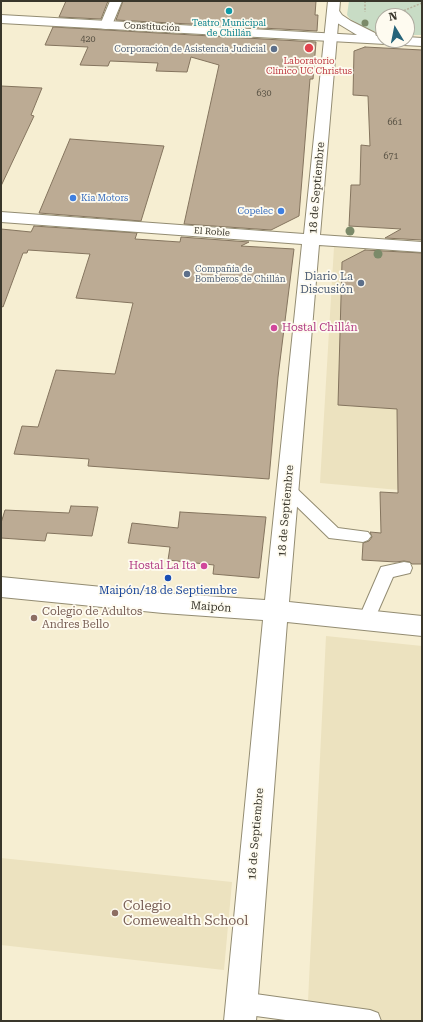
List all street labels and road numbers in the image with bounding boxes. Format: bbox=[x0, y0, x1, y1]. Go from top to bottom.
street label: Constitución bbox=[123, 20, 181, 34]
street label: 18 de Septiembre bbox=[306, 141, 328, 235]
street label: El Roble bbox=[194, 225, 230, 239]
street label: 18 de Septiembre bbox=[275, 464, 297, 558]
street label: Maipón bbox=[190, 599, 232, 615]
street label: 18 de Septiembre bbox=[245, 787, 267, 881]

